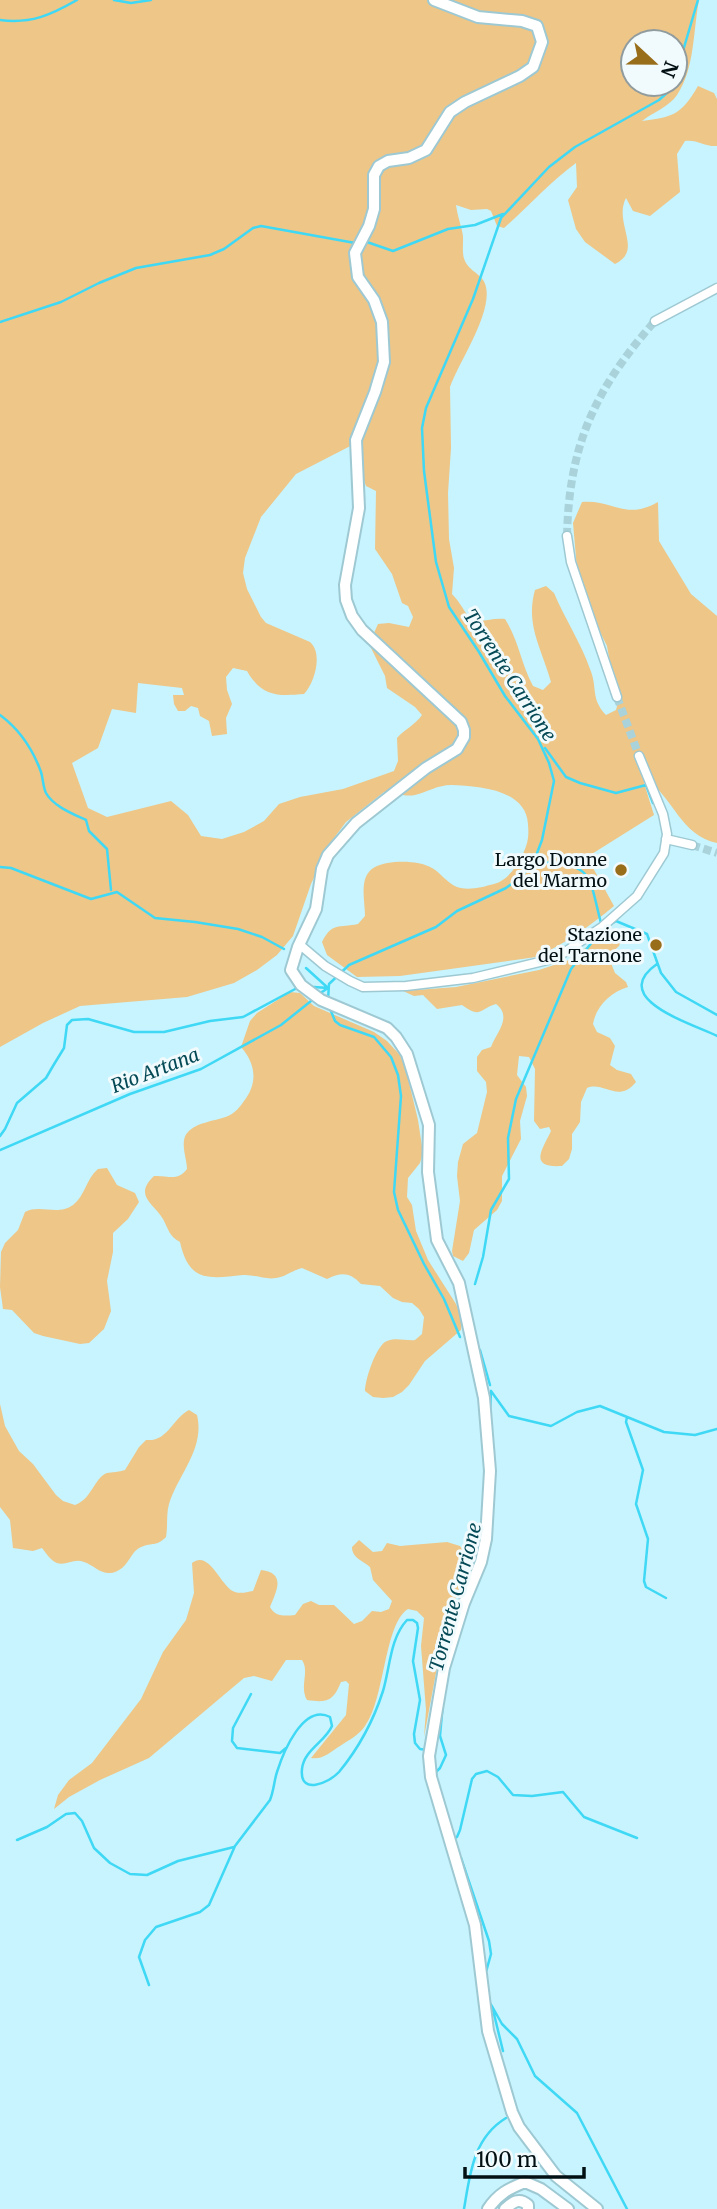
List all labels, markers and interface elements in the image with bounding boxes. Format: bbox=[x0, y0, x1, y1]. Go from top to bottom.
north arrow bbox=[619, 28, 689, 98]
text: N bbox=[656, 58, 684, 81]
water label: Torrente Carrione bbox=[458, 604, 562, 746]
place label: Largo Donne del Marmo bbox=[495, 848, 607, 892]
marker: Largo Donne del Marmo bbox=[613, 862, 629, 878]
place label: Stazione del Tarnone bbox=[538, 923, 642, 967]
marker: Stazione del Tarnone bbox=[648, 937, 664, 953]
water label: Rio Artana bbox=[107, 1042, 203, 1098]
water label: Torrente Carrione bbox=[424, 1520, 486, 1674]
scale bar bbox=[465, 2136, 584, 2180]
text: 100 m bbox=[476, 2146, 538, 2173]

